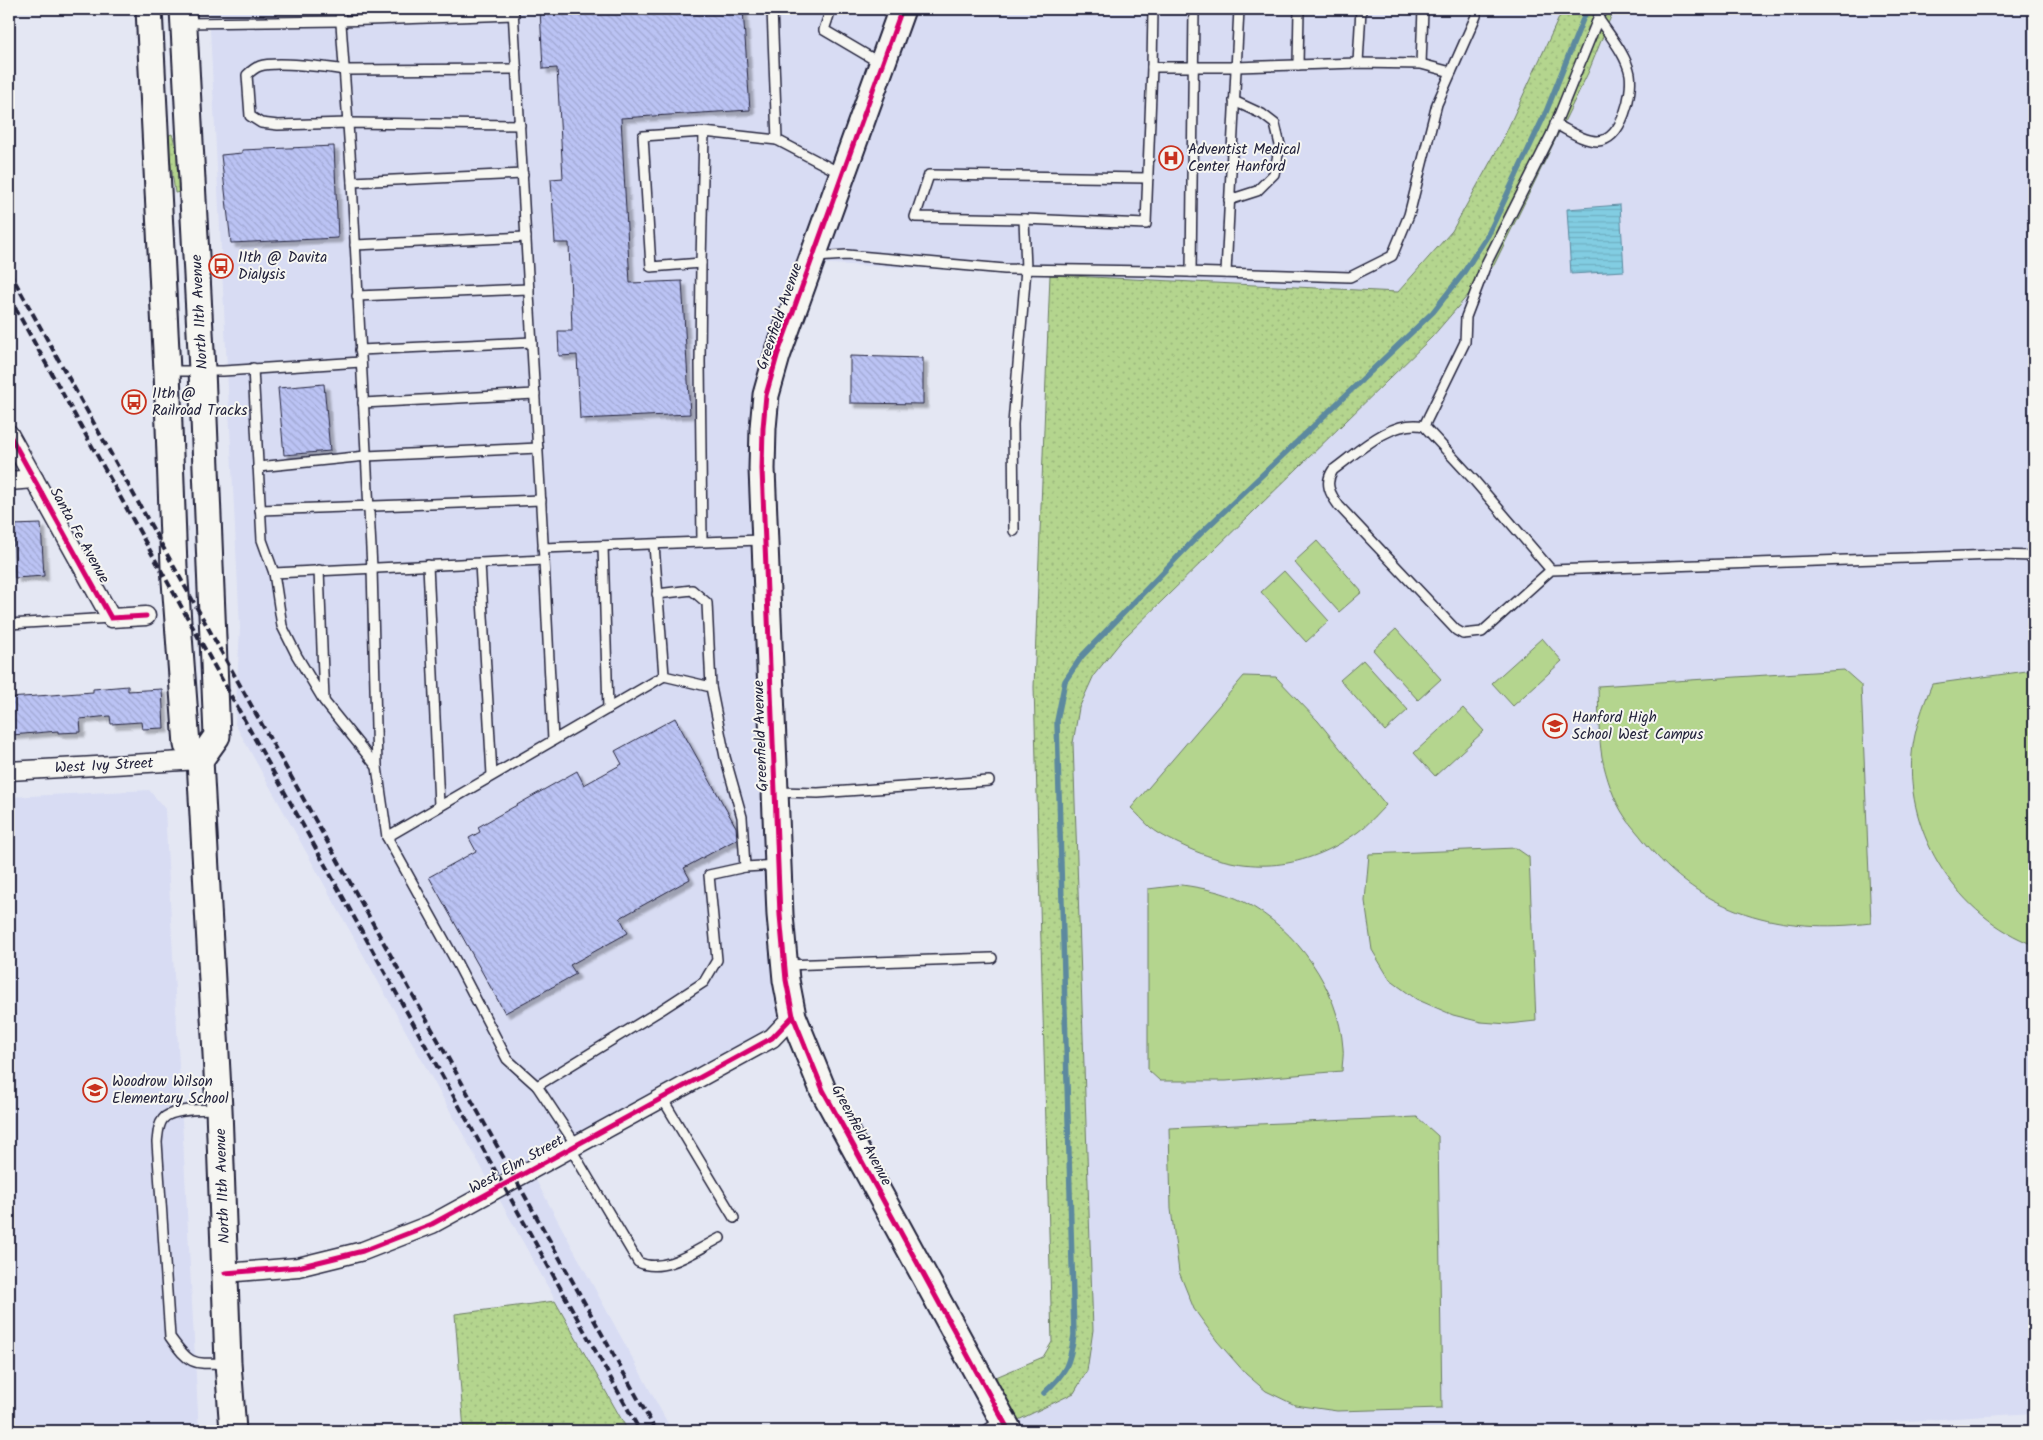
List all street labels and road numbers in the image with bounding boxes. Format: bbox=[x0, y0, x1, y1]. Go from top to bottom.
street label: North 11th Avenue bbox=[185, 254, 215, 370]
street label: Greenfield Avenue bbox=[750, 259, 810, 373]
street label: Santa Fe Avenue bbox=[43, 483, 116, 588]
street label: Greenfield Avenue bbox=[747, 680, 775, 792]
street label: West Ivy Street bbox=[54, 751, 154, 781]
street label: Greenfield Avenue bbox=[824, 1081, 898, 1191]
street label: North 11th Avenue bbox=[209, 1128, 237, 1244]
street label: West Elm Street bbox=[465, 1129, 568, 1201]

